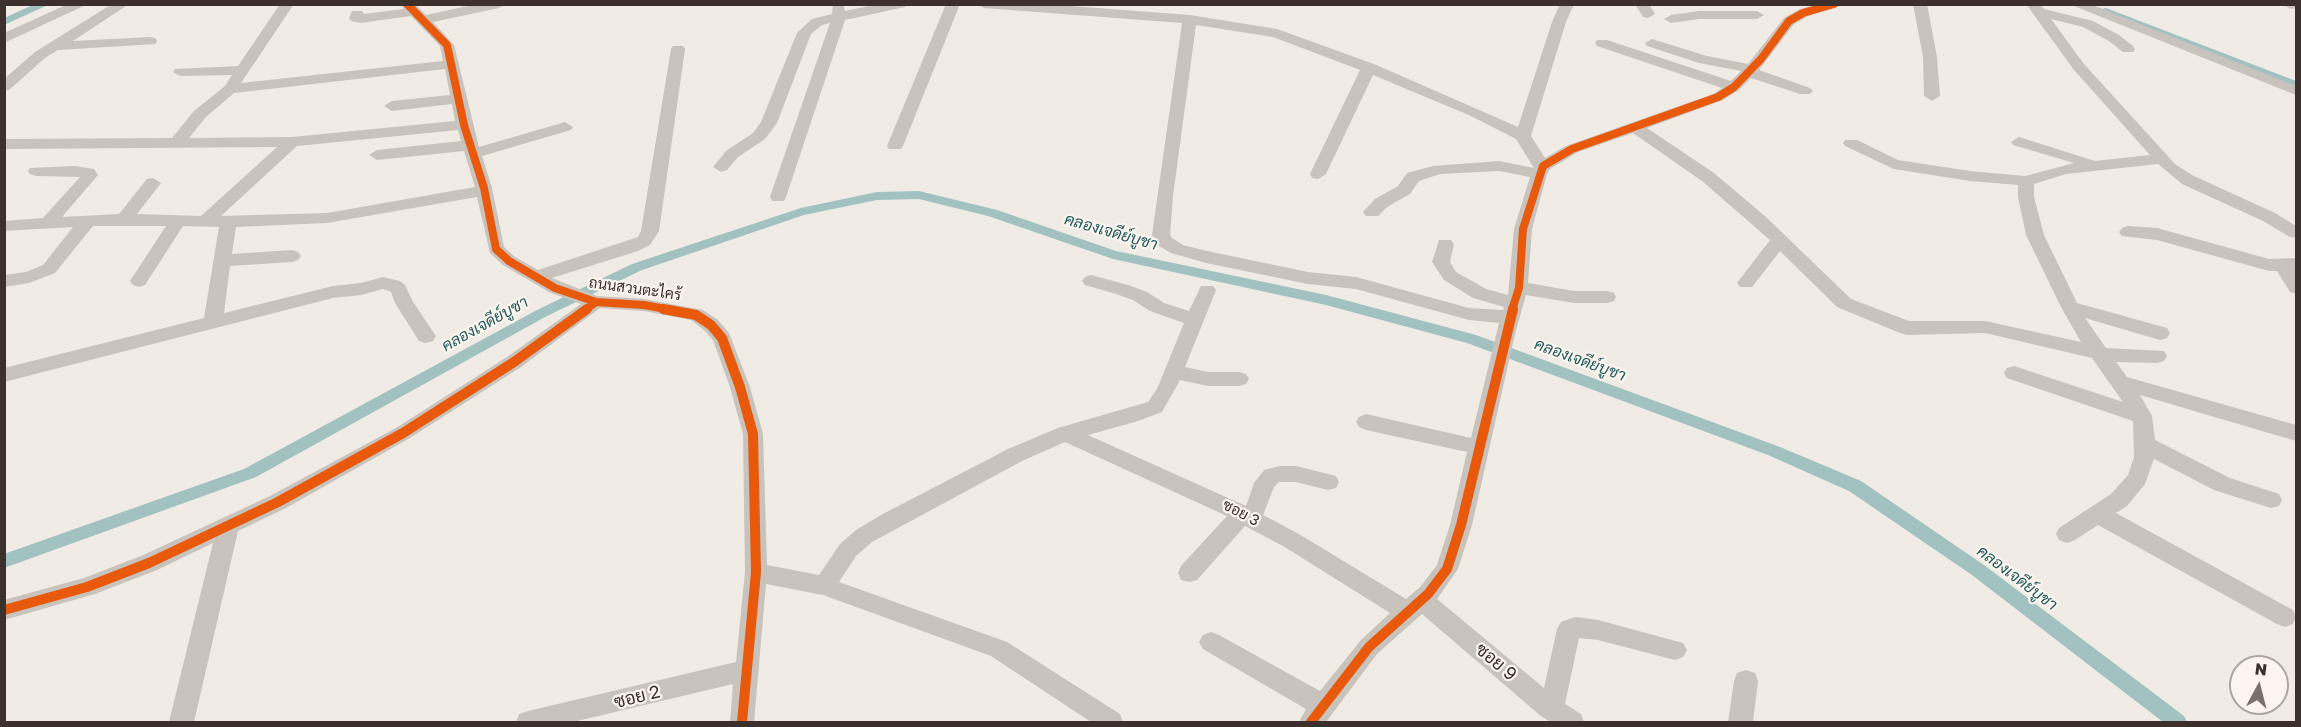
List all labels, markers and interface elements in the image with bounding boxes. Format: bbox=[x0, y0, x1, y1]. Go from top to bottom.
water label: คลองเจดีย์บูชา bbox=[1062, 210, 1160, 254]
street label: ถนนสวนตะไคร้ bbox=[588, 274, 682, 304]
water label: คลองเจดีย์บูชา bbox=[438, 292, 532, 356]
water label: คลองเจดีย์บูชา bbox=[1532, 335, 1628, 385]
street label: ซอย 3 bbox=[1219, 496, 1263, 530]
water label: คลองเจดีย์บูชา bbox=[1973, 541, 2061, 615]
street label: ซอย 9 bbox=[1471, 639, 1521, 685]
north arrow bbox=[2229, 655, 2289, 715]
text: N bbox=[2254, 658, 2268, 680]
street label: ซอย 2 bbox=[612, 681, 662, 713]

